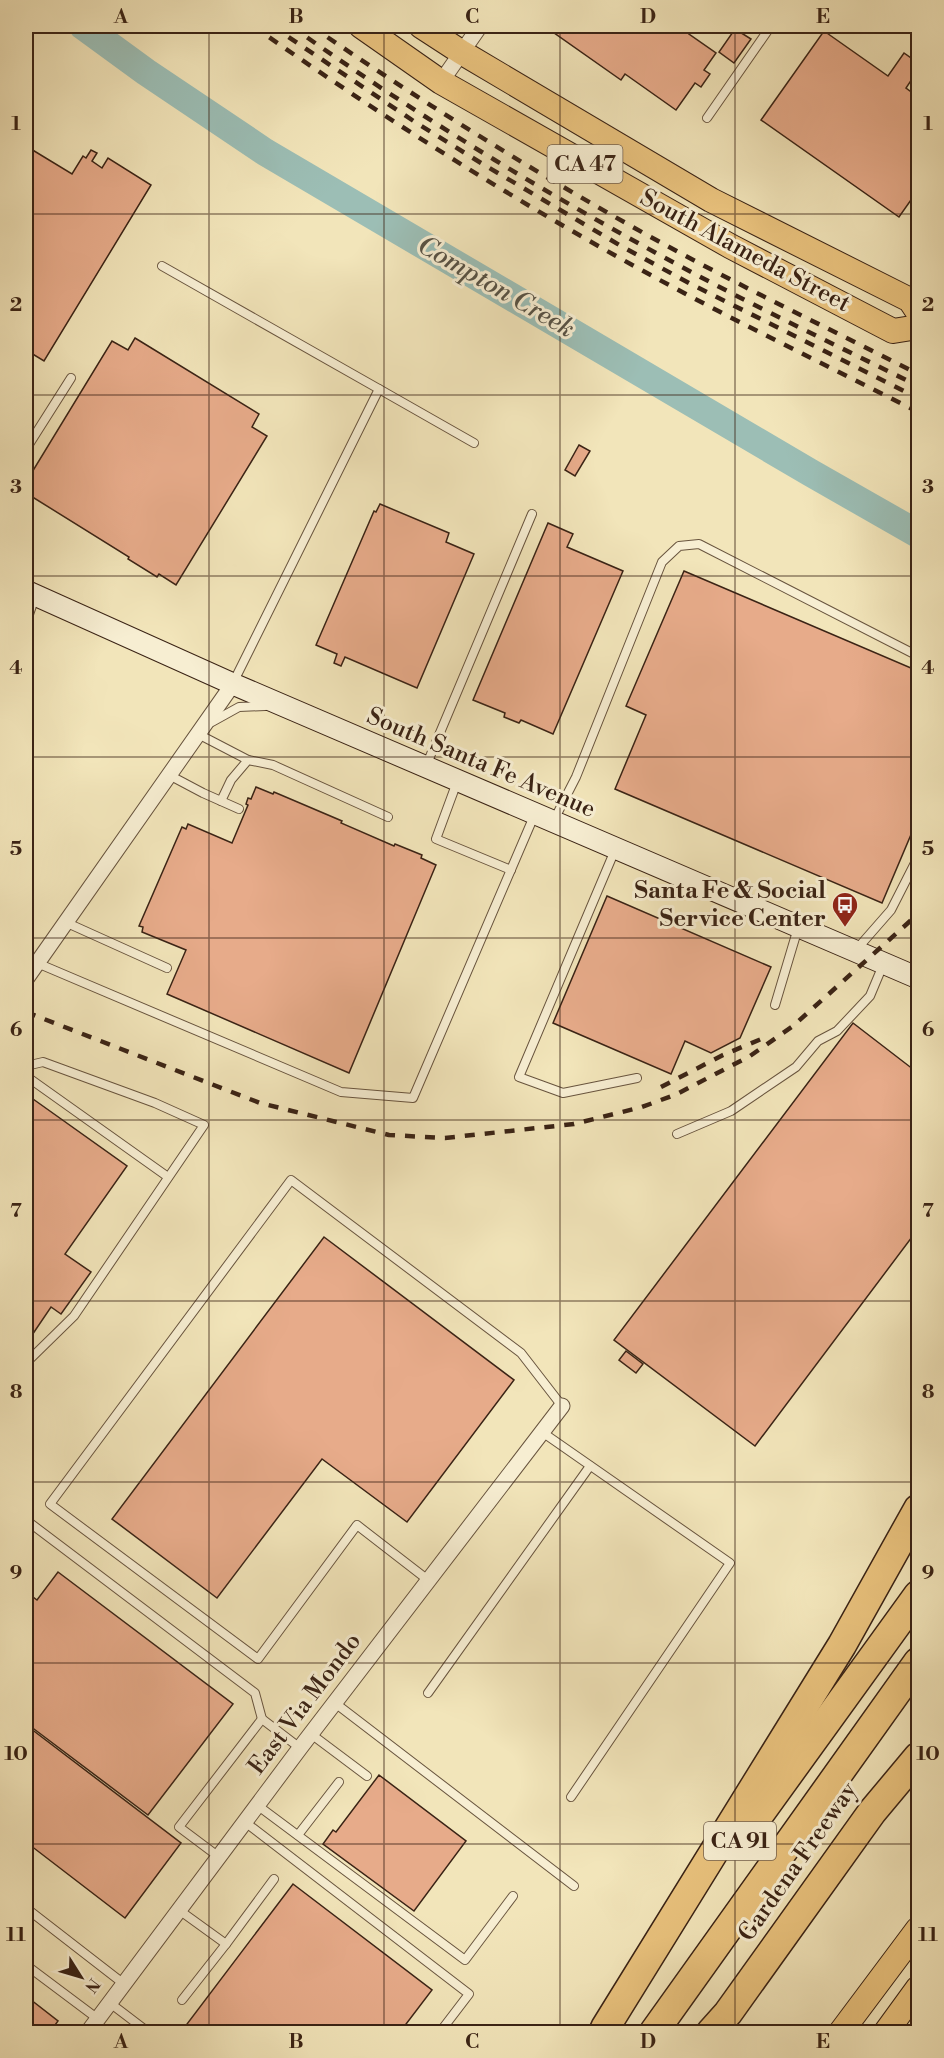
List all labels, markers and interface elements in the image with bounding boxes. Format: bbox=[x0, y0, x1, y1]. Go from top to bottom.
text: A bbox=[113, 5, 129, 30]
text: B bbox=[288, 5, 304, 30]
text: C bbox=[465, 5, 479, 30]
text: D bbox=[640, 5, 656, 30]
text: E bbox=[816, 5, 830, 30]
text: 1 bbox=[11, 112, 21, 137]
text: 1 bbox=[923, 112, 933, 137]
road number: CA 47 bbox=[548, 145, 622, 183]
street label: South Alameda Street bbox=[635, 183, 856, 319]
water label: Compton Creek bbox=[412, 229, 580, 345]
text: 2 bbox=[10, 293, 22, 318]
text: 2 bbox=[922, 293, 934, 318]
text: 3 bbox=[10, 475, 22, 500]
text: 3 bbox=[922, 475, 934, 500]
text: 4 bbox=[9, 656, 23, 681]
text: 4 bbox=[921, 656, 935, 681]
street label: South Santa Fe Avenue bbox=[362, 701, 600, 825]
text: 5 bbox=[10, 837, 22, 862]
text: 5 bbox=[922, 837, 934, 862]
place label: Santa Fe & Social Service Center bbox=[634, 876, 826, 934]
bus stop icon: Santa Fe & Social Service Center bbox=[830, 890, 860, 928]
text: 6 bbox=[10, 1018, 23, 1043]
text: 6 bbox=[922, 1018, 935, 1043]
text: 7 bbox=[10, 1199, 22, 1224]
text: 7 bbox=[922, 1199, 934, 1224]
text: 8 bbox=[10, 1380, 23, 1405]
text: 8 bbox=[922, 1380, 935, 1405]
text: 9 bbox=[10, 1561, 22, 1586]
text: 9 bbox=[922, 1561, 934, 1586]
street label: East Via Mondo bbox=[242, 1627, 368, 1781]
text: 10 bbox=[4, 1742, 28, 1767]
text: 10 bbox=[916, 1742, 940, 1767]
street label: Gardena Freeway bbox=[732, 1776, 864, 1947]
road number: CA 91 bbox=[704, 1822, 776, 1860]
text: 11 bbox=[6, 1923, 26, 1948]
text: 11 bbox=[918, 1923, 938, 1948]
north arrow bbox=[51, 1947, 111, 2007]
text: N bbox=[80, 1974, 104, 1997]
text: A bbox=[113, 2030, 129, 2055]
text: B bbox=[288, 2030, 304, 2055]
text: C bbox=[465, 2030, 479, 2055]
text: D bbox=[640, 2030, 656, 2055]
text: E bbox=[816, 2030, 830, 2055]

